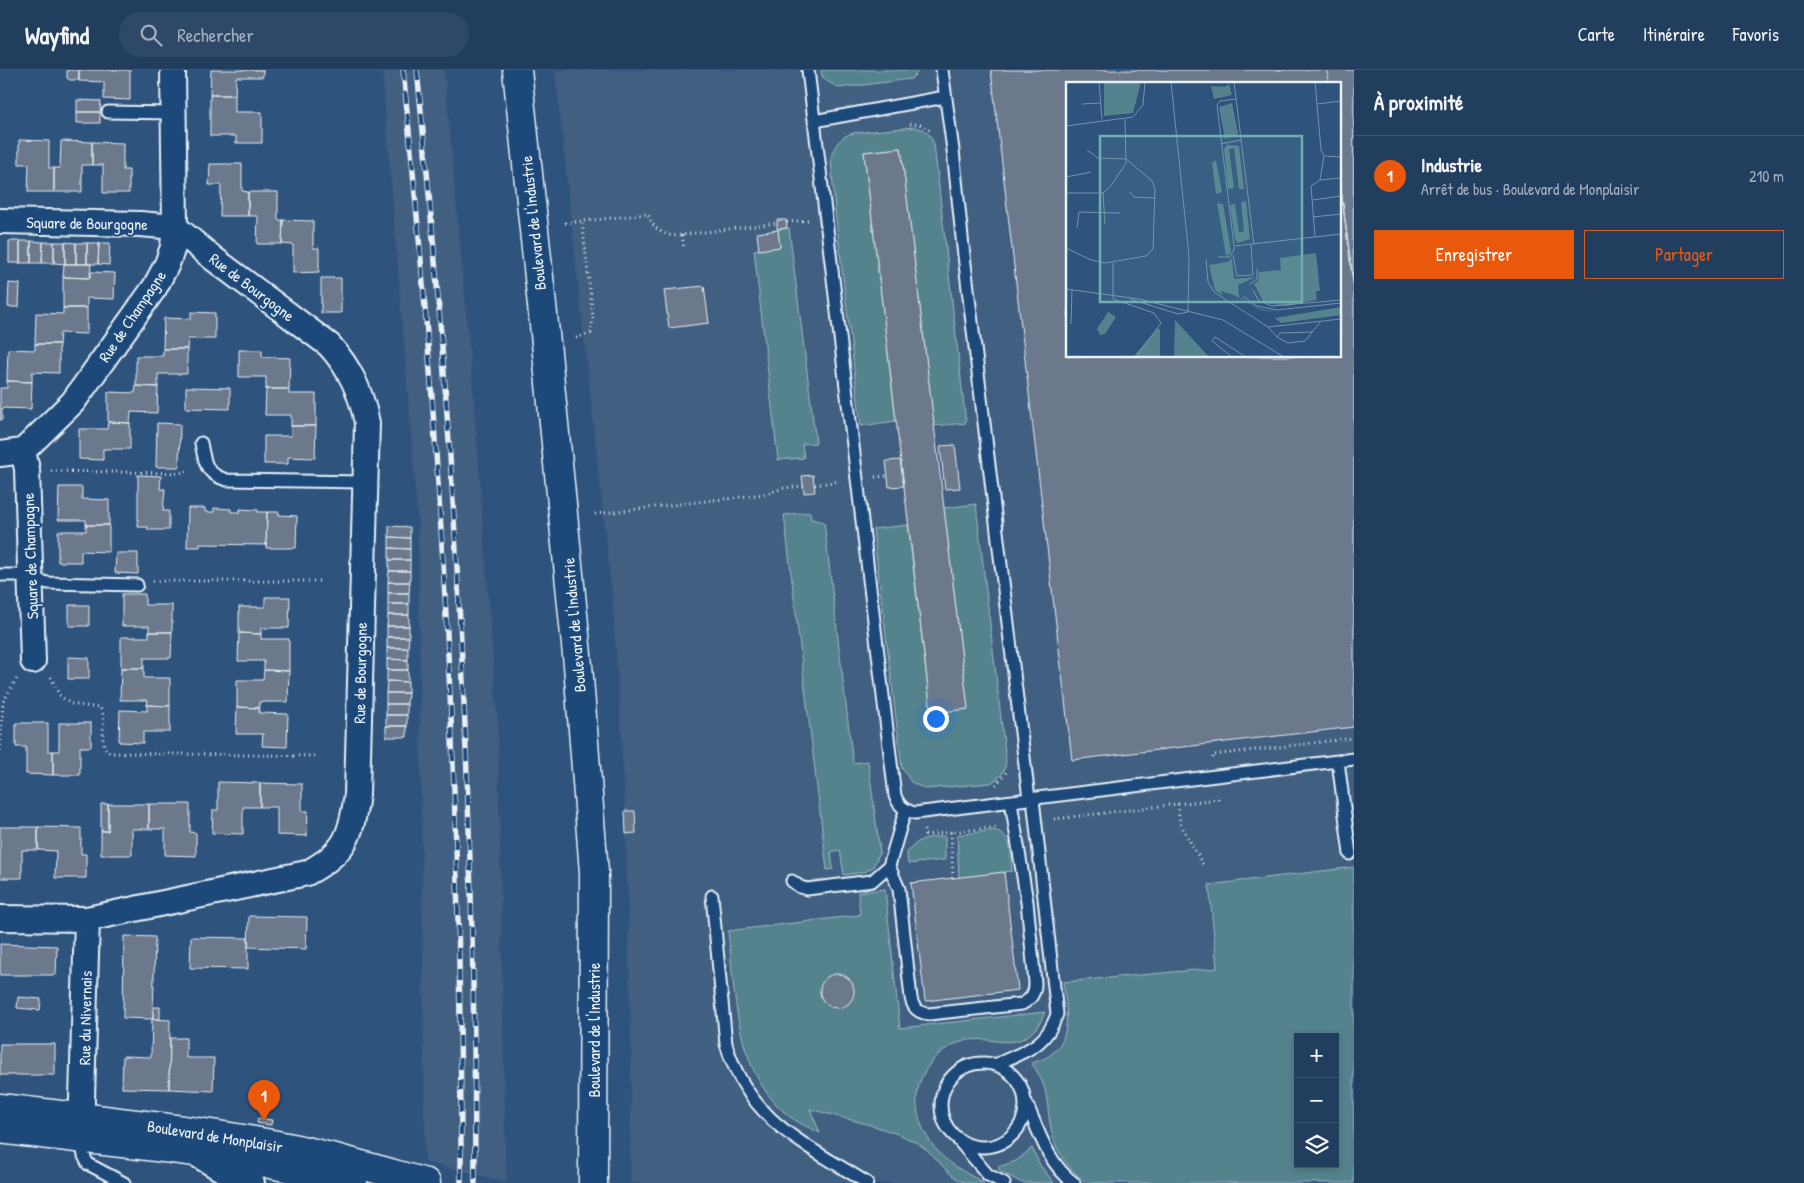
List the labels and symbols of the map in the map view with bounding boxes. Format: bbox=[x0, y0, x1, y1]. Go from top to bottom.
inset map bbox=[1066, 82, 1342, 358]
street label: Boulevard de l'Industrie bbox=[515, 154, 551, 291]
street label: Square de Bourgogne bbox=[26, 211, 148, 235]
street label: Rue de Bourgogne bbox=[205, 248, 300, 327]
street label: Rue de Champagne bbox=[93, 265, 171, 366]
street label: Square de Champagne bbox=[17, 492, 43, 620]
street label: Boulevard de l'Industrie bbox=[557, 556, 591, 693]
street label: Rue de Bourgogne bbox=[348, 621, 372, 724]
your location bbox=[923, 706, 949, 732]
street label: Boulevard de l'Industrie bbox=[583, 962, 605, 1097]
street label: Rue du Nivernais bbox=[73, 971, 97, 1065]
pin: 1 bbox=[248, 1080, 280, 1121]
street label: Boulevard de Monplaisir bbox=[146, 1114, 284, 1158]

